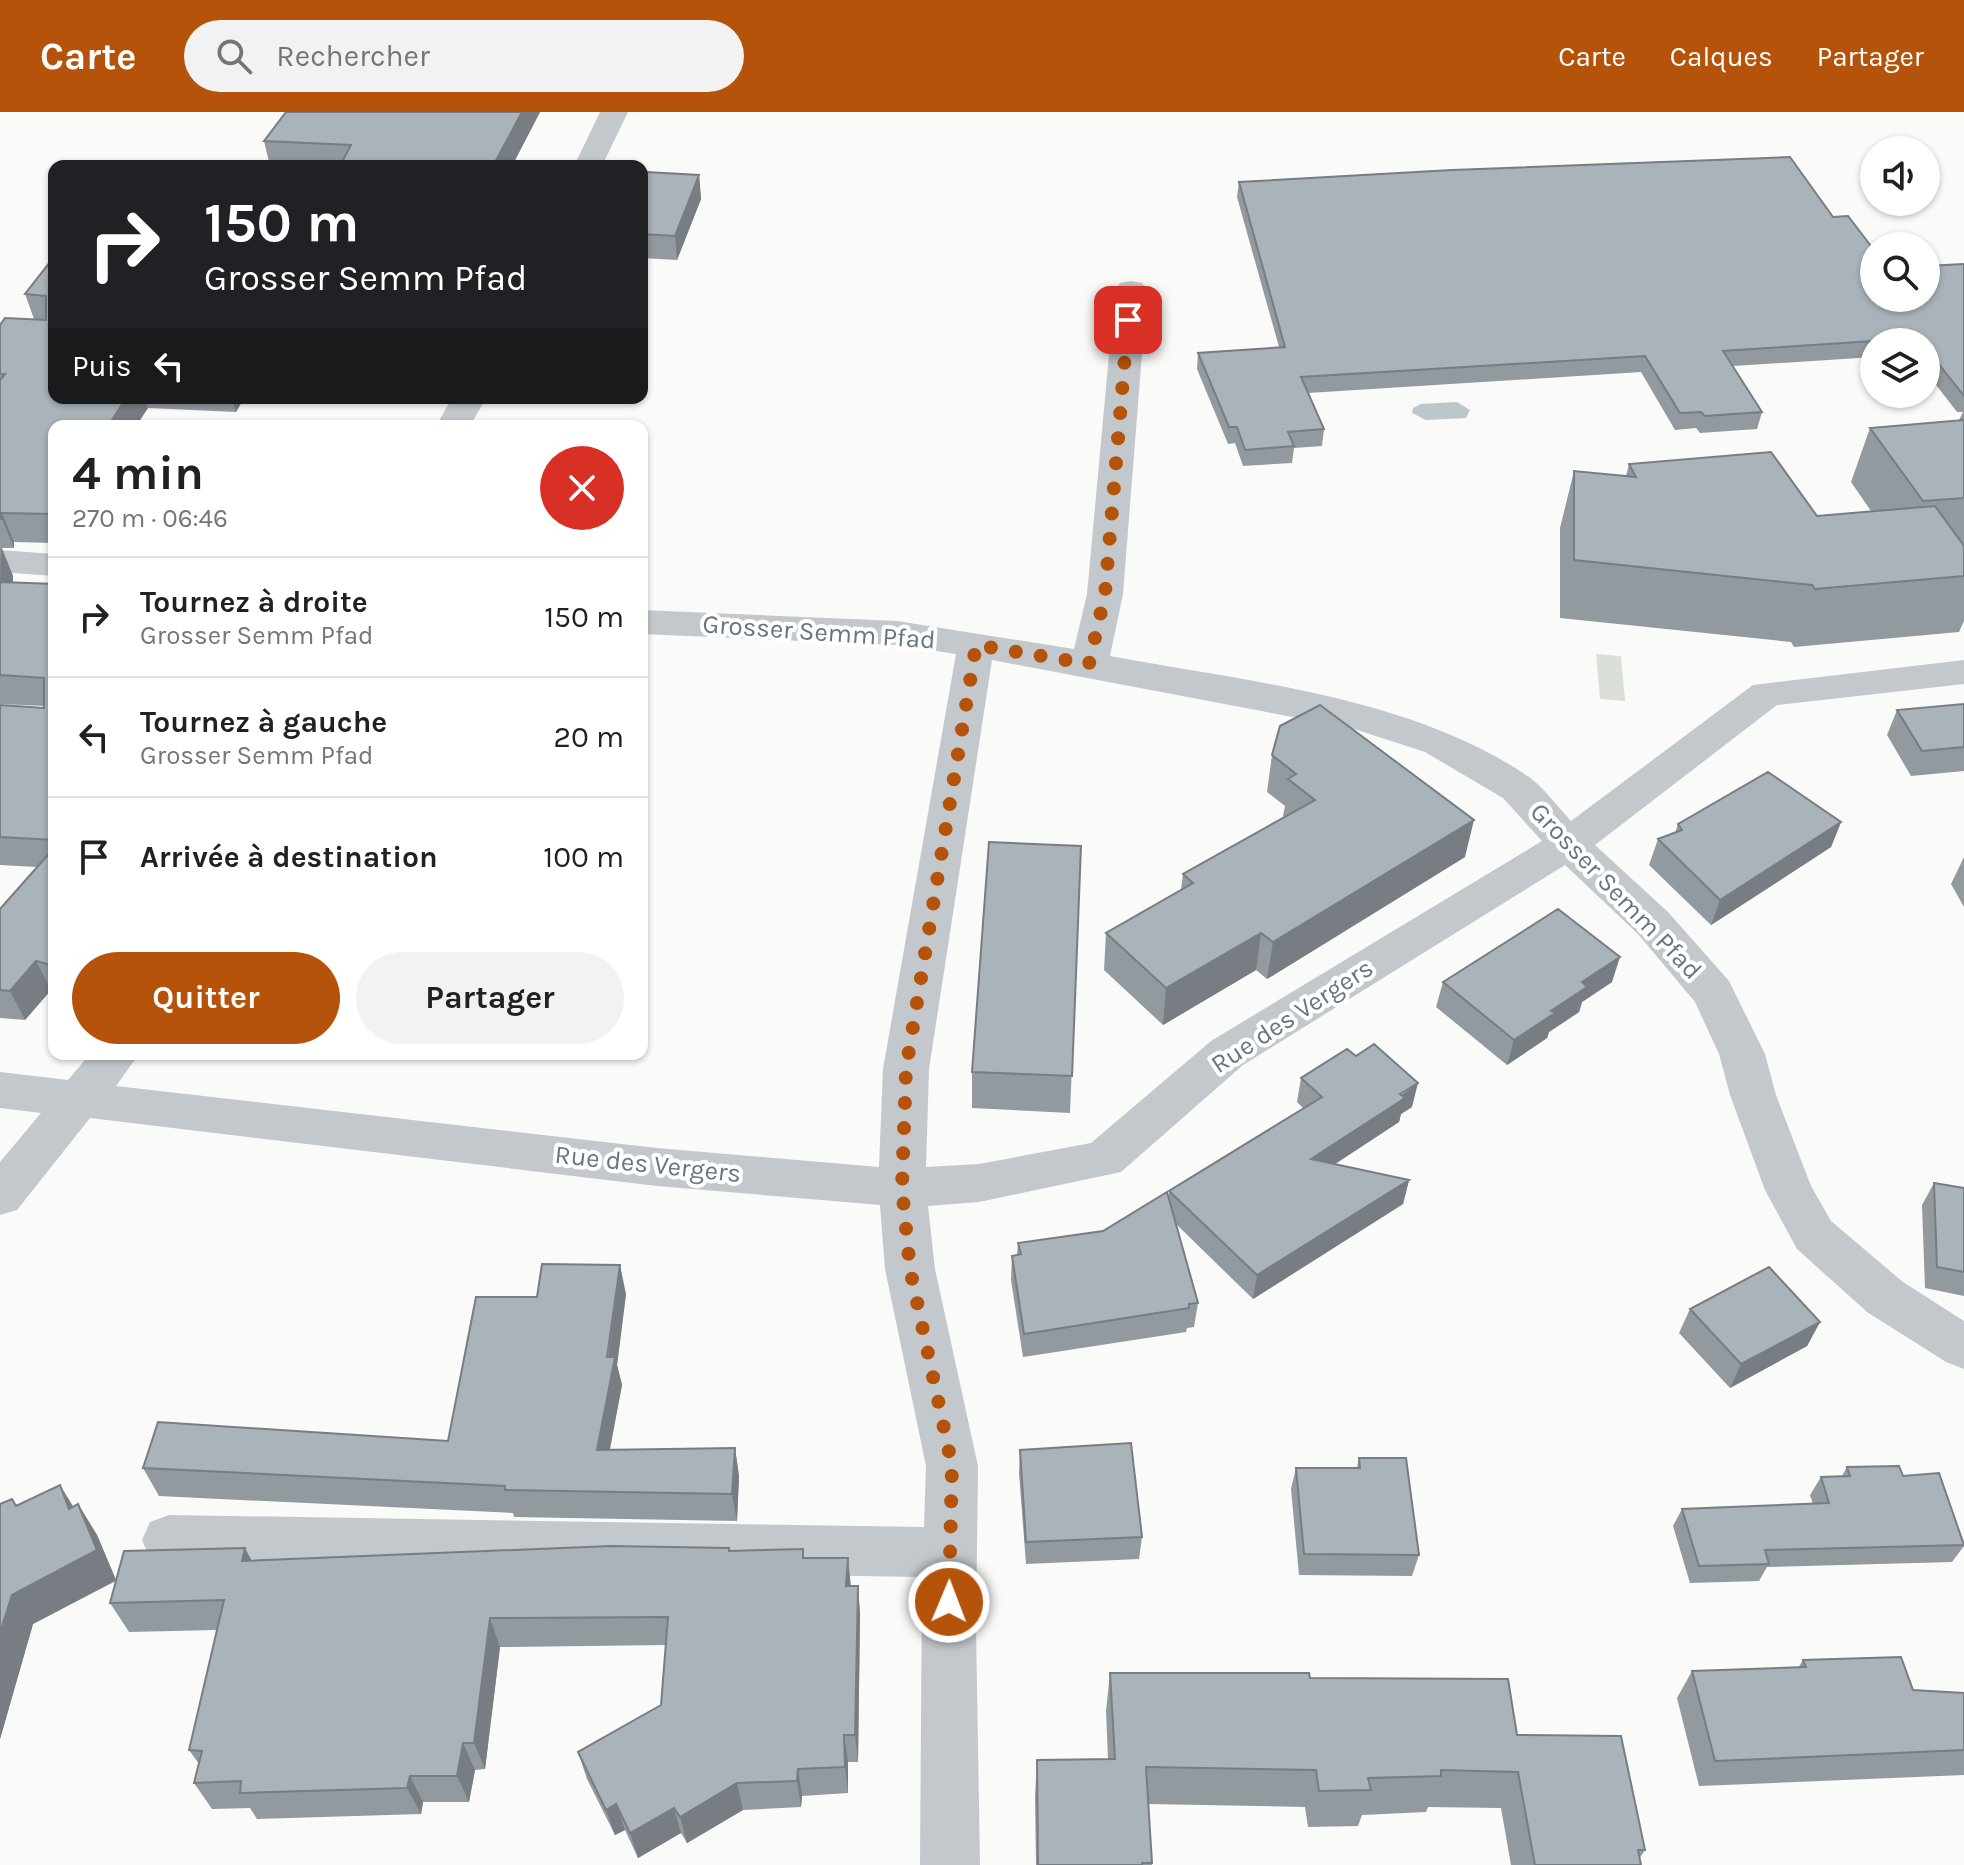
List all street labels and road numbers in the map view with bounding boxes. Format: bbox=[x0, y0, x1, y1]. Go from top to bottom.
street label: Grosser Semm Pfad bbox=[701, 608, 937, 656]
street label: Grosser Semm Pfad bbox=[1524, 796, 1708, 986]
street label: Rue des Vergers bbox=[1205, 952, 1379, 1080]
street label: Rue des Vergers bbox=[553, 1139, 743, 1189]

